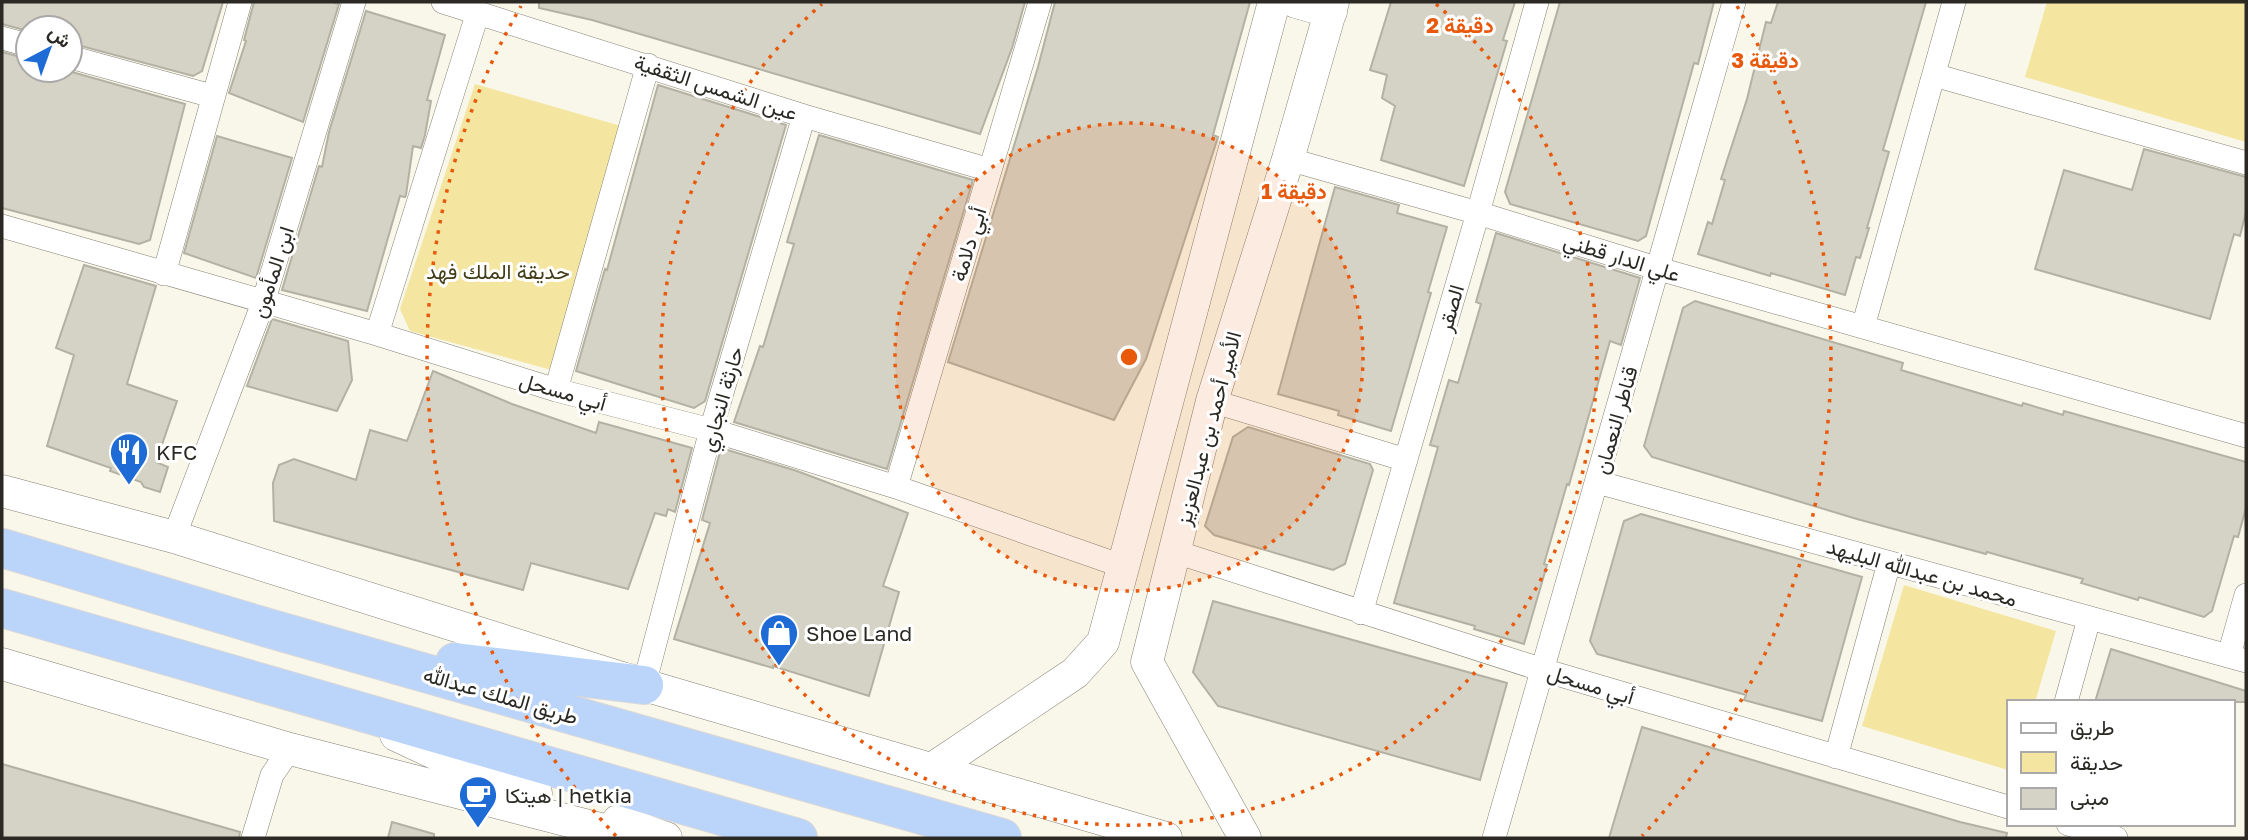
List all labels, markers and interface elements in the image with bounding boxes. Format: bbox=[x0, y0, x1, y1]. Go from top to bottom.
text: 2 دقيقة bbox=[1426, 12, 1494, 38]
north arrow bbox=[14, 14, 84, 84]
text: ش bbox=[44, 20, 77, 53]
text: 3 دقيقة bbox=[1731, 47, 1799, 73]
street label: عين الشمس الثقفية bbox=[631, 48, 801, 126]
text: 1 دقيقة bbox=[1261, 178, 1327, 204]
street label: أبي دلامة bbox=[944, 204, 996, 286]
street label: ابن المأمون bbox=[245, 223, 300, 321]
street label: علي الدار قطني bbox=[1559, 227, 1683, 292]
park label: حديقة الملك فهد bbox=[426, 258, 570, 285]
street label: الصقر bbox=[1431, 282, 1470, 336]
street label: الأمير أحمد بن عبدالعزيز bbox=[1169, 328, 1247, 529]
street label: حارثة النجاري bbox=[694, 343, 753, 456]
centre of rings bbox=[1117, 345, 1141, 369]
street label: قناطر النعمان bbox=[1587, 363, 1644, 477]
street label: أبي مسحل bbox=[515, 366, 610, 421]
restaurant icon: KFC bbox=[108, 431, 150, 486]
place label: KFC bbox=[156, 439, 197, 465]
street label: محمد بن عبدالله البليهد bbox=[1824, 532, 2020, 613]
shop icon: Shoe Land bbox=[758, 612, 800, 667]
place label: Shoe Land bbox=[806, 620, 912, 646]
street label: أبي مسحل bbox=[1543, 659, 1638, 714]
street label: طريق الملك عبدالله bbox=[420, 661, 581, 730]
legend bbox=[2007, 700, 2234, 826]
text: طريق bbox=[2070, 714, 2115, 741]
text: حديقة bbox=[2070, 749, 2123, 775]
cafe icon: هيتكا | hetkia bbox=[457, 774, 499, 829]
place label: هيتكا | hetkia bbox=[505, 782, 632, 808]
text: مبنى bbox=[2070, 784, 2109, 810]

